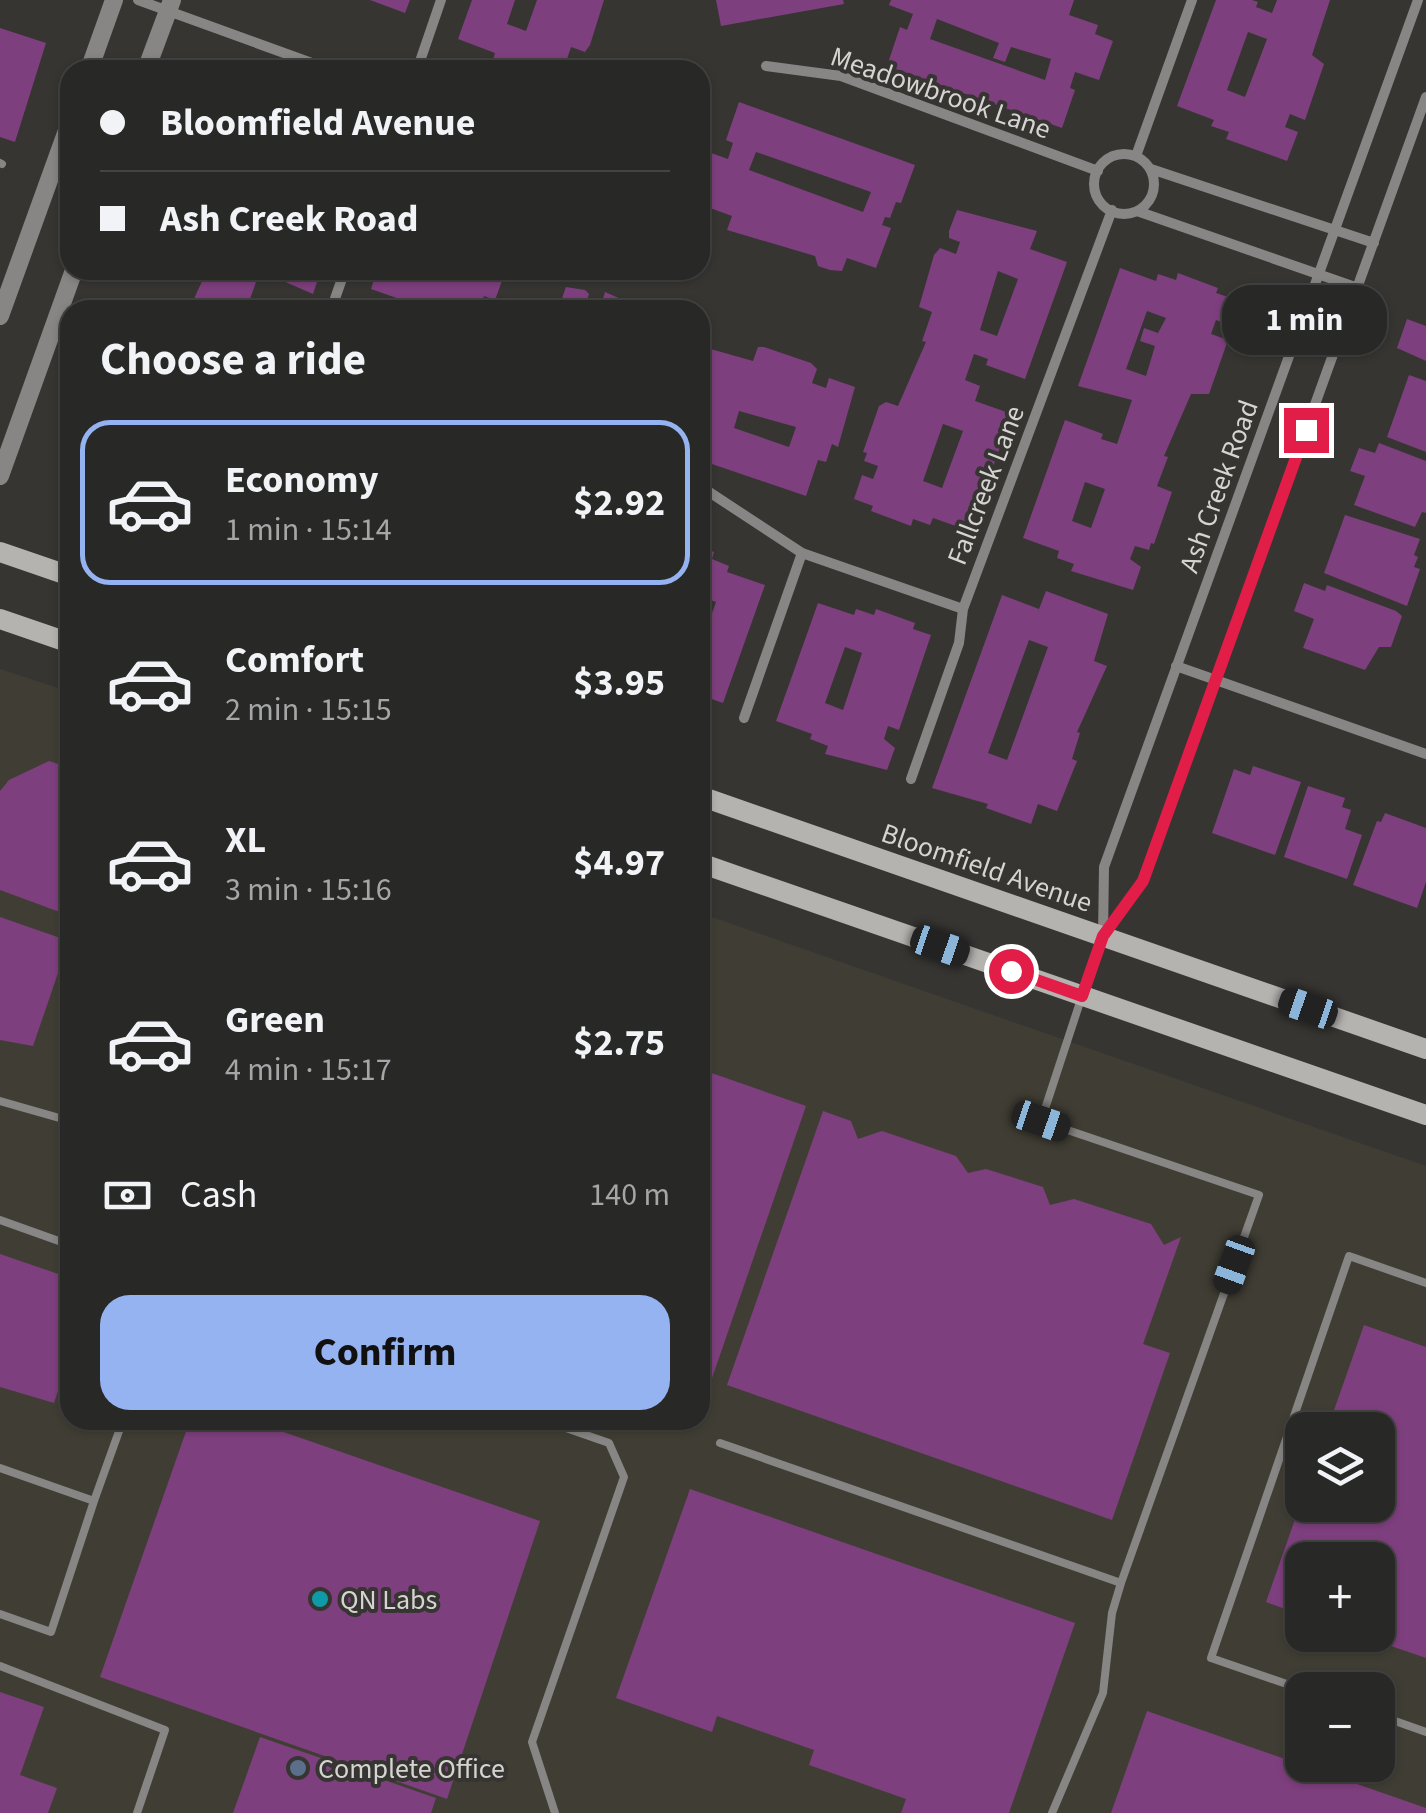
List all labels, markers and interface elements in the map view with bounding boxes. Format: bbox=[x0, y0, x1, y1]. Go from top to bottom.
street label: Meadowbrook Lane bbox=[825, 37, 1056, 149]
text: Bloomfield Avenue bbox=[160, 96, 475, 150]
text: Ash Creek Road bbox=[160, 192, 418, 246]
callout: 1 min bbox=[1224, 285, 1388, 355]
text: 1 min bbox=[1266, 297, 1343, 343]
text: Choose a ride bbox=[100, 328, 366, 392]
street label: Ash Creek Road bbox=[1169, 394, 1269, 578]
street label: Fallcreek Lane bbox=[937, 400, 1035, 571]
route end bbox=[1284, 408, 1329, 453]
text: Economy bbox=[225, 453, 378, 507]
icon: car bbox=[105, 458, 195, 548]
text: $2.92 bbox=[573, 476, 665, 530]
text: 1 min · 15:14 bbox=[225, 507, 392, 553]
text: Comfort bbox=[225, 633, 364, 687]
icon: car bbox=[105, 638, 195, 728]
text: $3.95 bbox=[573, 656, 665, 710]
text: 2 min · 15:15 bbox=[225, 687, 392, 733]
text: XL bbox=[225, 813, 266, 867]
street label: Bloomfield Avenue bbox=[876, 813, 1098, 923]
icon: car bbox=[105, 818, 195, 908]
text: $4.97 bbox=[573, 836, 665, 890]
text: 3 min · 15:16 bbox=[225, 867, 392, 913]
car bbox=[907, 922, 973, 970]
route start bbox=[989, 949, 1034, 994]
car bbox=[1275, 984, 1341, 1032]
text: Green bbox=[225, 993, 325, 1047]
icon: car bbox=[105, 998, 195, 1088]
text: $2.75 bbox=[573, 1016, 665, 1070]
text: 4 min · 15:17 bbox=[225, 1047, 392, 1093]
car bbox=[1008, 1097, 1074, 1145]
icon: cash bbox=[100, 1168, 155, 1223]
text: Cash bbox=[180, 1168, 257, 1222]
text: 140 m bbox=[589, 1172, 670, 1218]
car bbox=[1210, 1232, 1258, 1298]
button: Confirm bbox=[100, 1295, 670, 1410]
map controls bbox=[1285, 1412, 1395, 1782]
button: layers bbox=[1285, 1412, 1395, 1522]
button: + bbox=[1285, 1542, 1395, 1652]
place label: QN Labs bbox=[340, 1580, 437, 1620]
marker: QN Labs bbox=[309, 1588, 331, 1610]
button: − bbox=[1285, 1672, 1395, 1782]
place label: Complete Office bbox=[318, 1749, 505, 1789]
marker: Complete Office bbox=[287, 1757, 309, 1779]

